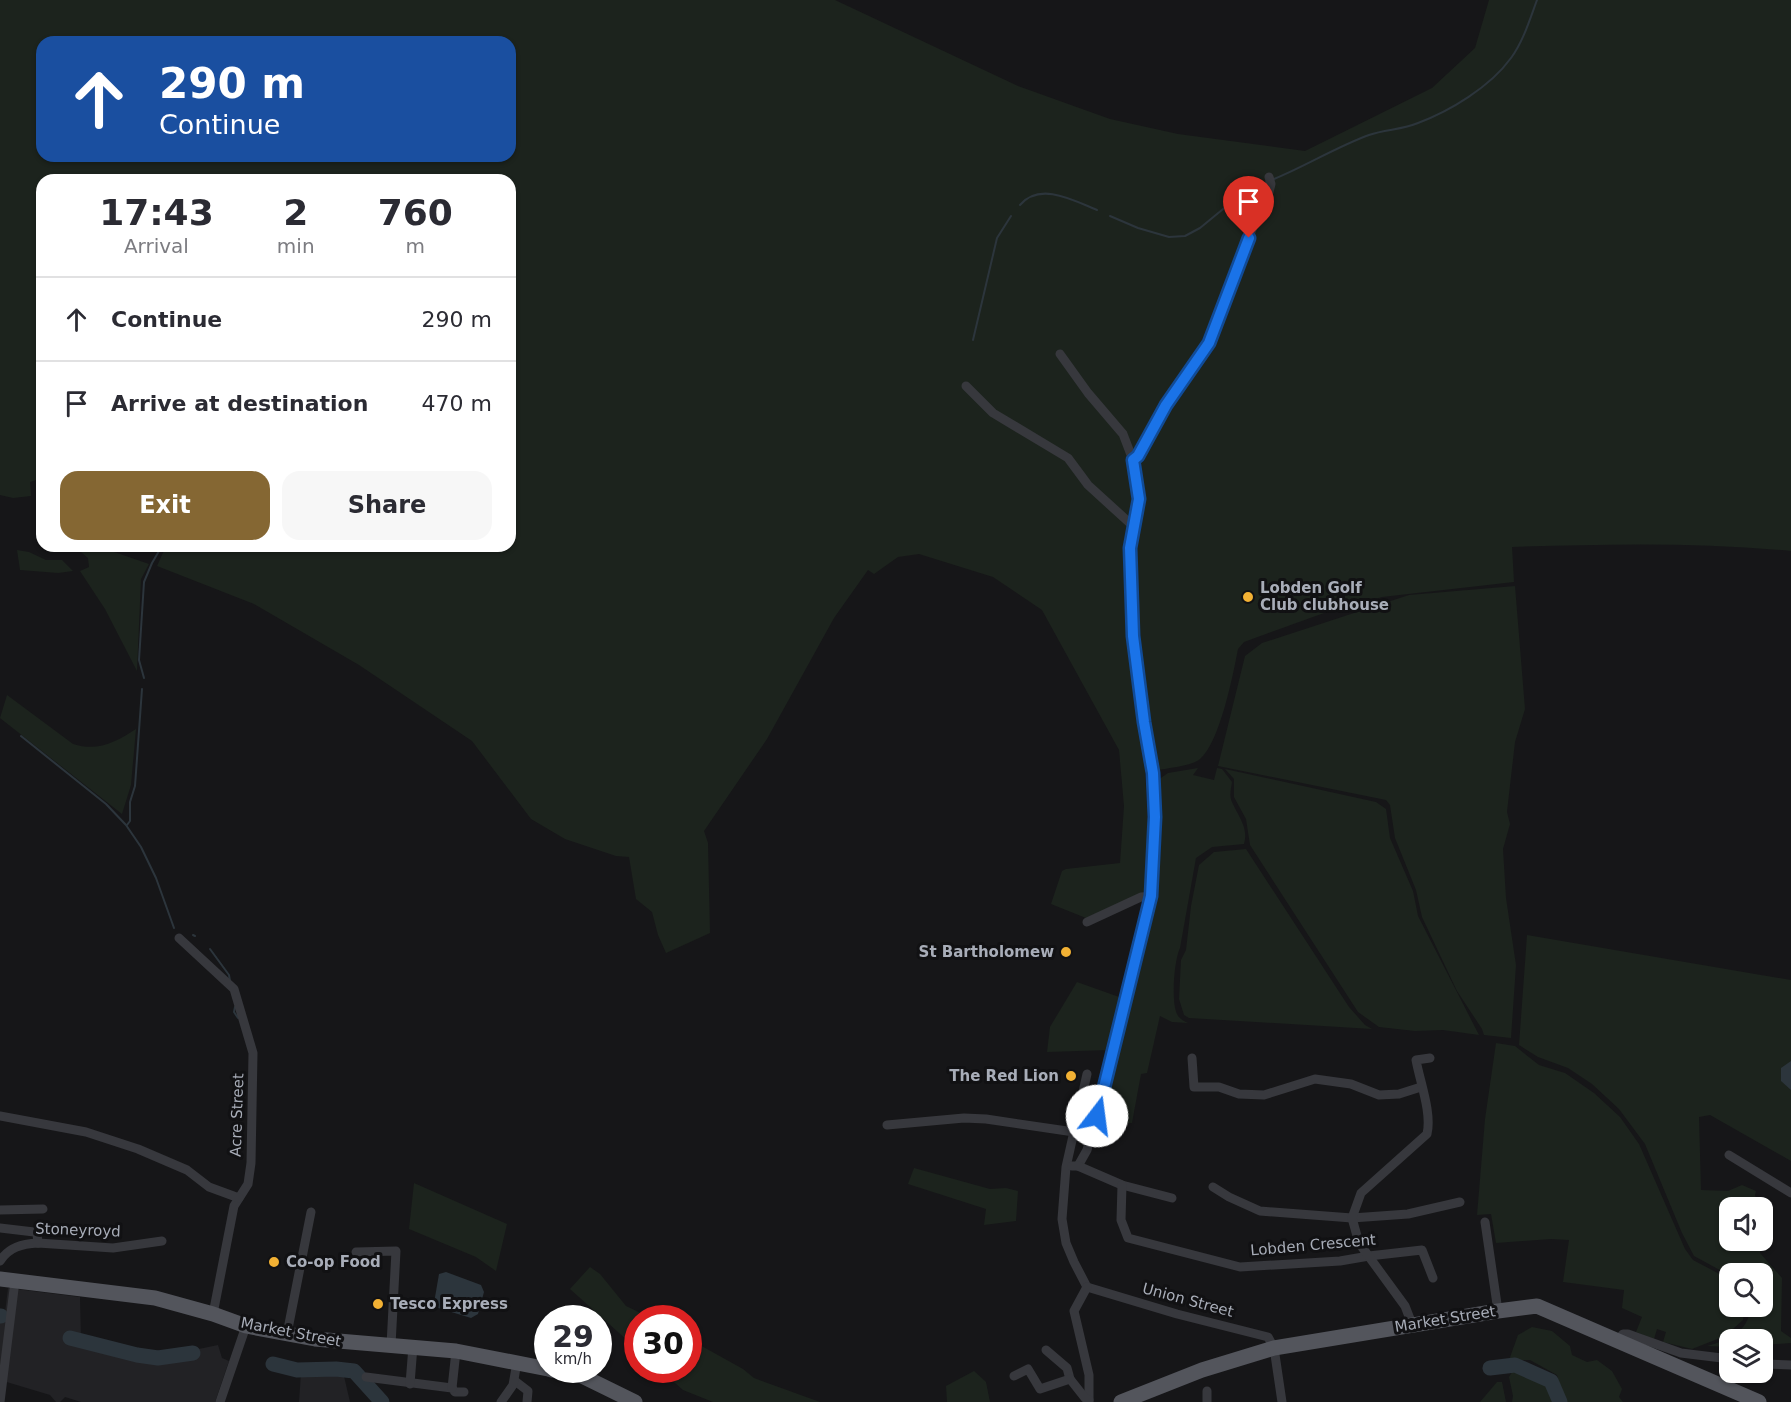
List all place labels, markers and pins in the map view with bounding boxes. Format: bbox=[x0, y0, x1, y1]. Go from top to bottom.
pin bbox=[1223, 176, 1274, 238]
place label: Lobden Golf Club clubhouse bbox=[1260, 579, 1389, 614]
marker: Lobden Golf Club clubhouse bbox=[1241, 590, 1255, 604]
place label: St Bartholomew bbox=[919, 943, 1054, 961]
marker: St Bartholomew bbox=[1059, 945, 1073, 959]
place label: The Red Lion bbox=[949, 1067, 1059, 1085]
marker: The Red Lion bbox=[1064, 1069, 1078, 1083]
place label: Co-op Food bbox=[286, 1253, 381, 1271]
marker: Co-op Food bbox=[267, 1255, 281, 1269]
place label: Tesco Express bbox=[390, 1295, 508, 1313]
marker: Tesco Express bbox=[371, 1297, 385, 1311]

